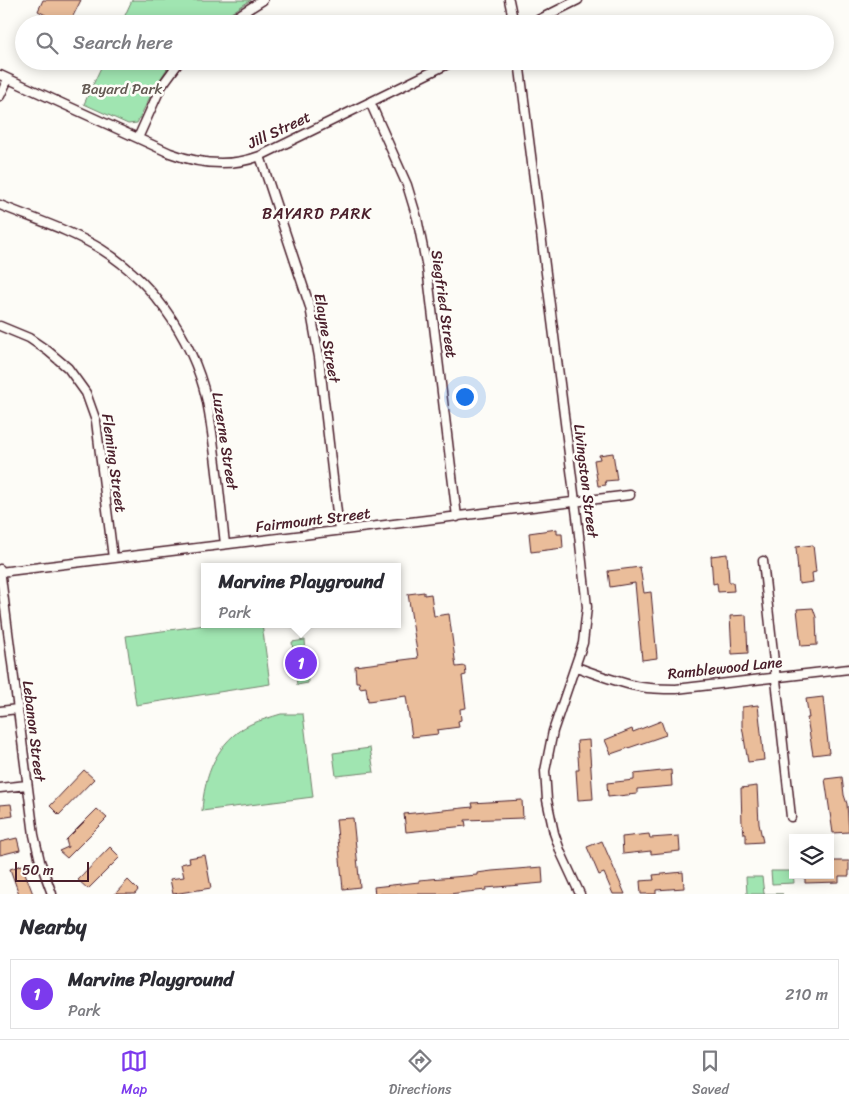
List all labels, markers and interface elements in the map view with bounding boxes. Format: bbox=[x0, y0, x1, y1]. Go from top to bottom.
search box bbox=[15, 15, 834, 70]
text: Search here bbox=[73, 26, 173, 59]
icon: search bbox=[33, 29, 61, 57]
park label: Bayard Park bbox=[81, 76, 163, 102]
street label: Jill Street bbox=[242, 104, 315, 156]
district label: BAYARD PARK bbox=[262, 199, 372, 228]
street label: Siegfried Street bbox=[424, 248, 465, 360]
street label: Elayne Street bbox=[306, 291, 348, 386]
your location bbox=[452, 384, 478, 410]
street label: Luzerne Street bbox=[204, 390, 246, 493]
street label: Fleming Street bbox=[94, 412, 134, 515]
street label: Livingston Street bbox=[566, 423, 606, 540]
street label: Fairmount Street bbox=[254, 500, 372, 540]
popup bbox=[201, 563, 401, 628]
text: Marvine Playground bbox=[218, 565, 384, 598]
text: Park bbox=[218, 598, 251, 627]
pin: 1 bbox=[285, 644, 317, 682]
street label: Ramblewood Lane bbox=[666, 649, 784, 687]
street label: Lebanon Street bbox=[15, 679, 53, 784]
map controls bbox=[789, 834, 834, 879]
button: layers bbox=[789, 834, 834, 879]
text: 50 m bbox=[22, 858, 54, 883]
scale bar bbox=[15, 859, 89, 882]
text: Nearby bbox=[20, 908, 86, 946]
text: Marvine Playground bbox=[68, 963, 233, 996]
text: 1 bbox=[34, 980, 40, 1009]
text: 210 m bbox=[785, 980, 828, 1009]
text: Park bbox=[68, 996, 101, 1025]
tab: Map bbox=[120, 1047, 148, 1102]
tab: Directions bbox=[389, 1047, 451, 1102]
tab: Saved bbox=[692, 1047, 729, 1102]

